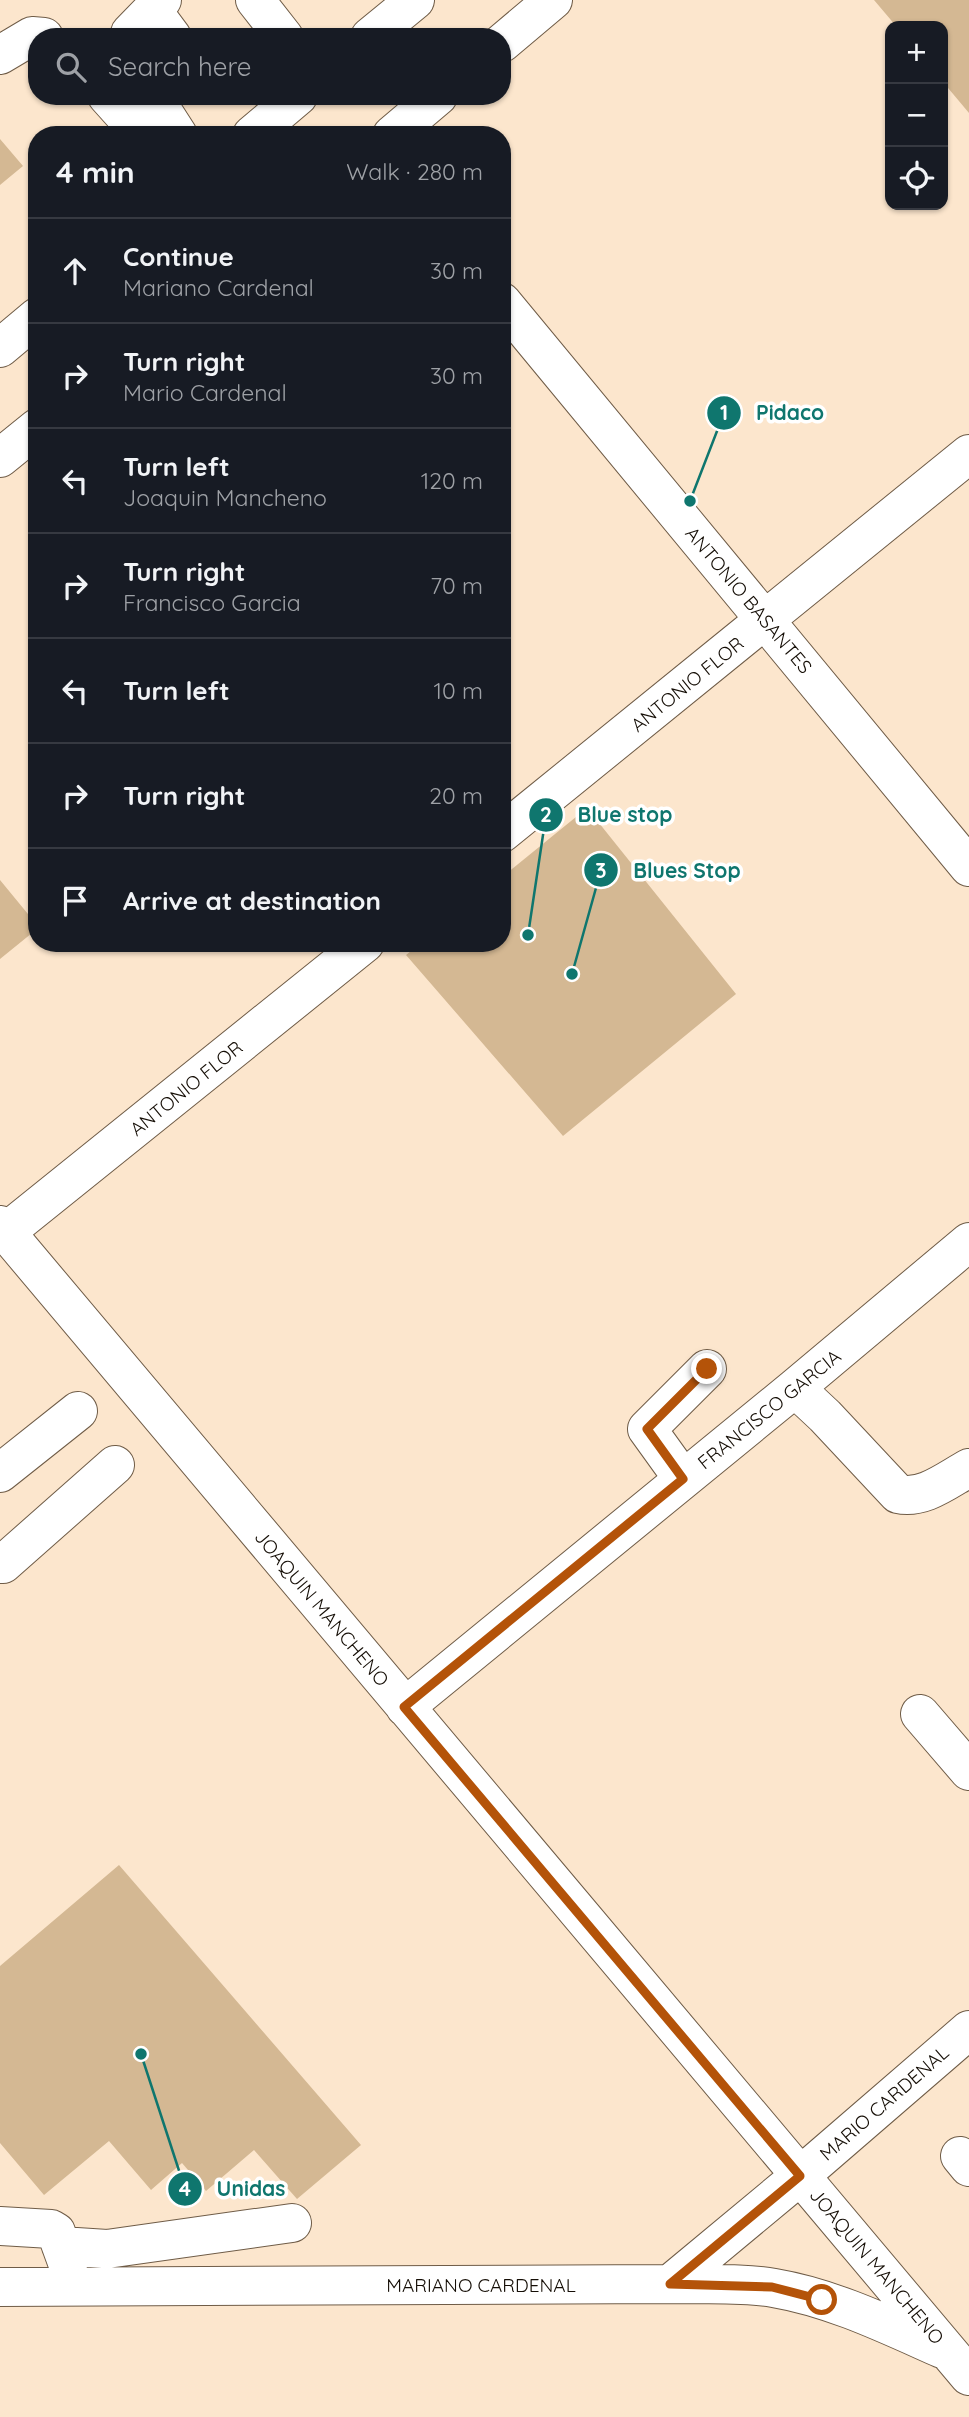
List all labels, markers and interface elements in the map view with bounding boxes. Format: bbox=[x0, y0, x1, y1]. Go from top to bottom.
map controls bbox=[885, 21, 948, 210]
button: + bbox=[885, 21, 948, 84]
search box bbox=[28, 28, 511, 105]
icon: search bbox=[52, 48, 90, 86]
text: Search here bbox=[108, 50, 252, 83]
button: − bbox=[885, 84, 948, 147]
button: locate bbox=[885, 147, 948, 210]
text: 4 min bbox=[56, 153, 135, 191]
text: Walk · 280 m bbox=[346, 157, 483, 186]
text: Continue bbox=[123, 240, 234, 273]
icon: ahead bbox=[56, 252, 94, 290]
text: 30 m bbox=[430, 256, 483, 285]
text: Mariano Cardenal bbox=[123, 273, 314, 302]
text: Turn right bbox=[123, 345, 245, 378]
icon: right bbox=[56, 357, 94, 395]
text: 30 m bbox=[430, 361, 483, 390]
text: Mario Cardenal bbox=[123, 378, 287, 407]
callout: Pidaco bbox=[707, 392, 838, 434]
text: 1 bbox=[720, 399, 728, 425]
text: Pidaco bbox=[756, 399, 824, 425]
text: Turn left bbox=[123, 450, 230, 483]
icon: left bbox=[56, 462, 94, 500]
text: 120 m bbox=[421, 466, 483, 495]
text: Joaquin Mancheno bbox=[123, 483, 327, 512]
street label: ANTONIO BASANTES bbox=[681, 522, 817, 678]
text: Turn right bbox=[123, 555, 245, 588]
icon: right bbox=[56, 567, 94, 605]
text: 70 m bbox=[430, 571, 483, 600]
text: Francisco Garcia bbox=[123, 588, 301, 617]
street label: ANTONIO FLOR bbox=[626, 631, 748, 737]
icon: left bbox=[56, 672, 94, 710]
text: Turn left bbox=[123, 674, 230, 707]
text: 10 m bbox=[434, 676, 483, 705]
icon: right bbox=[56, 777, 94, 815]
text: Turn right bbox=[123, 779, 245, 812]
text: 20 m bbox=[429, 781, 483, 810]
callout: Blue stop bbox=[528, 794, 686, 836]
text: 2 bbox=[540, 801, 552, 827]
text: Blue stop bbox=[578, 801, 672, 827]
callout: Blues Stop bbox=[584, 849, 754, 891]
text: 3 bbox=[595, 857, 607, 883]
text: Blues Stop bbox=[633, 857, 741, 883]
icon: arrive bbox=[56, 882, 94, 920]
text: Arrive at destination bbox=[123, 884, 381, 917]
street label: ANTONIO FLOR bbox=[125, 1035, 247, 1141]
street label: FRANCISCO GARCIA bbox=[693, 1344, 845, 1474]
route end bbox=[691, 1353, 722, 1384]
street label: JOAQUIN MANCHENO bbox=[250, 1525, 394, 1691]
street label: MARIO CARDENAL bbox=[814, 2040, 954, 2166]
callout: Unidas bbox=[167, 2168, 299, 2210]
text: 4 bbox=[179, 2175, 191, 2201]
text: Unidas bbox=[217, 2175, 285, 2201]
street label: JOAQUIN MANCHENO bbox=[805, 2183, 949, 2349]
street label: MARIANO CARDENAL bbox=[386, 2273, 576, 2297]
route start bbox=[806, 2284, 837, 2315]

